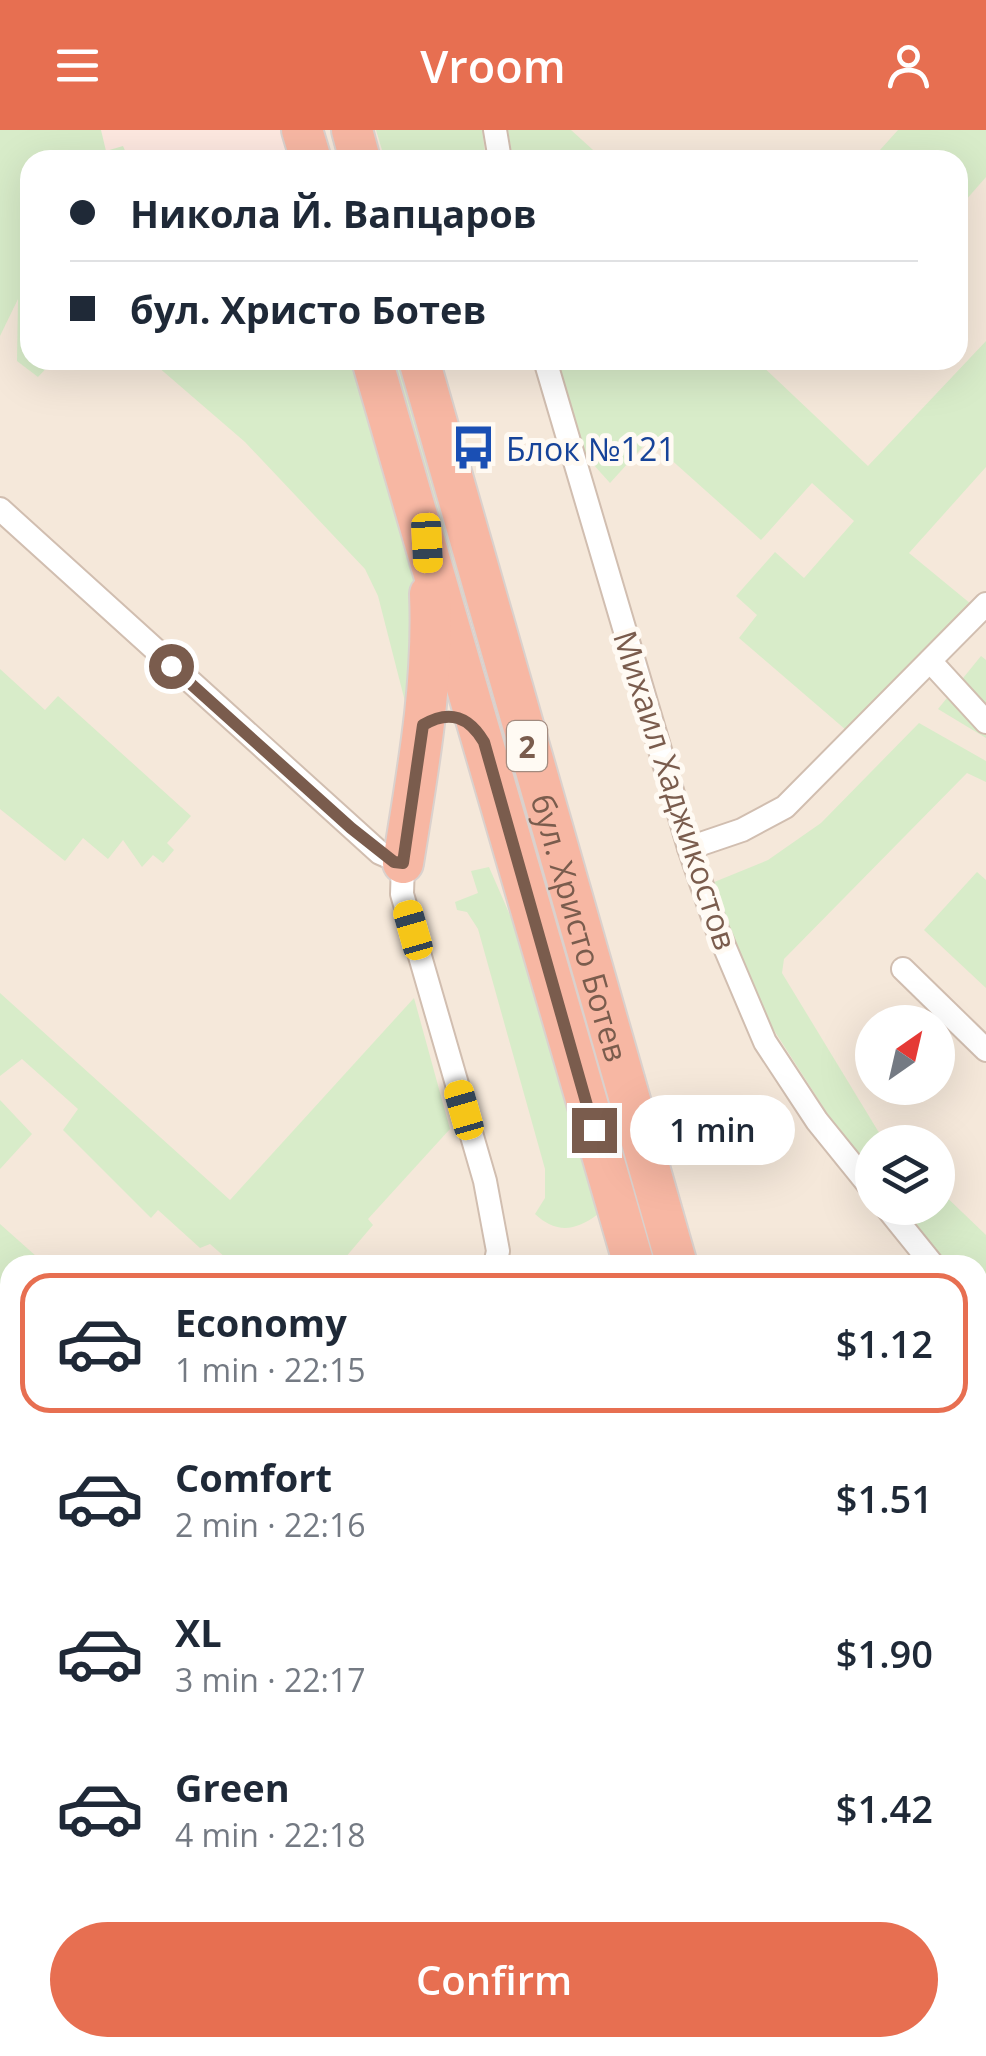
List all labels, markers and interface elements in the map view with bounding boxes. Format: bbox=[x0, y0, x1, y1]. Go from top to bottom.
text: Vroom bbox=[420, 35, 566, 96]
icon: menu bbox=[50, 38, 105, 93]
icon: person bbox=[881, 38, 936, 93]
text: Никола Й. Вапцаров bbox=[130, 187, 537, 239]
text: бул. Христо Ботев bbox=[130, 283, 486, 335]
bus stop icon: Блок №121 bbox=[449, 424, 497, 472]
place label: Блок №121 bbox=[506, 427, 675, 470]
car bbox=[410, 512, 444, 574]
street label: Михаил Хаджикостов bbox=[604, 625, 748, 955]
route start bbox=[149, 644, 194, 689]
road number: 2 bbox=[507, 721, 547, 771]
street label: бул. Христо Ботев bbox=[522, 788, 639, 1066]
car bbox=[390, 897, 436, 963]
north arrow bbox=[855, 1005, 955, 1105]
map controls bbox=[855, 1005, 955, 1225]
car bbox=[441, 1077, 487, 1143]
callout: 1 min bbox=[629, 1095, 794, 1165]
route end bbox=[572, 1108, 617, 1153]
text: 1 min bbox=[669, 1108, 756, 1151]
button: layers bbox=[855, 1125, 955, 1225]
text: Economy bbox=[175, 1296, 347, 1348]
icon: car bbox=[55, 1298, 145, 1388]
text: $1.12 bbox=[836, 1317, 933, 1369]
text: 1 min · 22:15 bbox=[175, 1348, 366, 1391]
text: Comfort bbox=[175, 1451, 332, 1503]
icon: car bbox=[55, 1453, 145, 1543]
text: $1.51 bbox=[836, 1472, 933, 1524]
text: 2 min · 22:16 bbox=[175, 1503, 366, 1546]
text: XL bbox=[175, 1606, 222, 1658]
icon: car bbox=[55, 1608, 145, 1698]
text: $1.90 bbox=[836, 1627, 933, 1679]
text: 3 min · 22:17 bbox=[175, 1658, 366, 1701]
text: Green bbox=[175, 1761, 290, 1813]
icon: car bbox=[55, 1763, 145, 1853]
text: $1.42 bbox=[836, 1782, 933, 1834]
text: 4 min · 22:18 bbox=[175, 1813, 366, 1856]
button: Confirm bbox=[50, 1922, 938, 2037]

